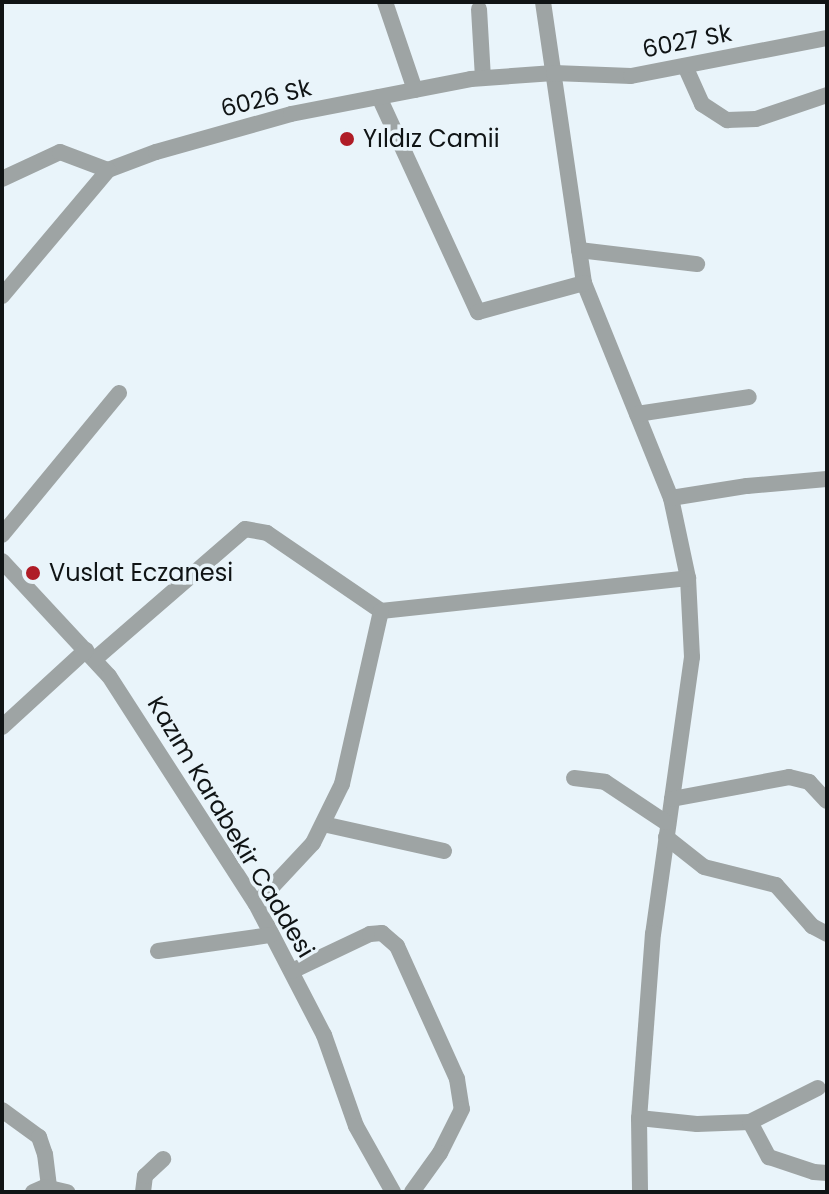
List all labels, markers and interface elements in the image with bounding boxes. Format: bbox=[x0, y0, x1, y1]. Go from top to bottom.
street label: 6027 Sk bbox=[640, 18, 734, 64]
street label: 6026 Sk bbox=[218, 73, 314, 123]
place label: Yıldız Camii bbox=[363, 125, 500, 153]
marker: Yıldız Camii bbox=[338, 130, 356, 148]
place label: Vuslat Eczanesi bbox=[49, 559, 233, 587]
marker: Vuslat Eczanesi bbox=[24, 564, 42, 582]
street label: Kazım Karabekir Caddesi bbox=[142, 691, 320, 963]

